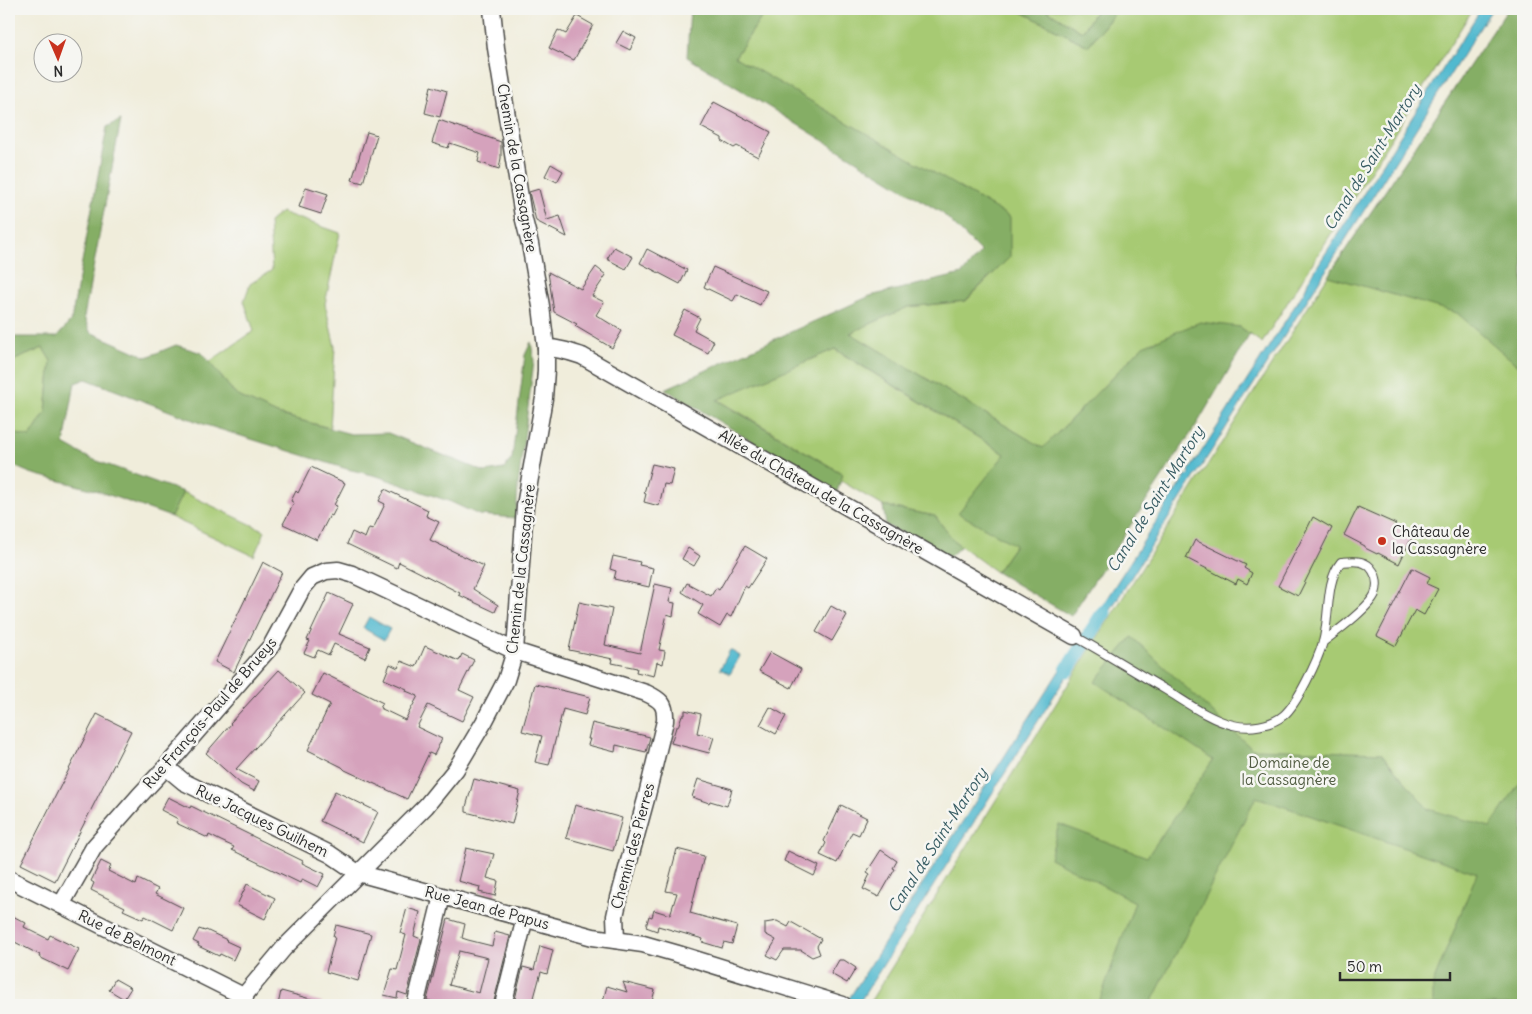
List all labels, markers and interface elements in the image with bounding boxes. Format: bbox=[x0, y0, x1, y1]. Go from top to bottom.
north arrow bbox=[32, 32, 82, 82]
text: N bbox=[53, 62, 64, 80]
water label: Canal de Saint-Martory bbox=[1319, 79, 1426, 234]
street label: Chemin de la Cassagnère bbox=[493, 82, 542, 254]
water label: Canal de Saint-Martory bbox=[1102, 421, 1209, 576]
street label: Allée du Château de la Cassagnère bbox=[715, 425, 927, 558]
street label: Chemin de la Cassagnère bbox=[502, 483, 539, 655]
place label: Château de la Cassagnère bbox=[1392, 522, 1487, 558]
marker: Château de la Cassagnère bbox=[1376, 535, 1388, 547]
street label: Rue François-Paul de Brueys bbox=[139, 633, 281, 792]
park label: Domaine de la Cassagnère bbox=[1242, 753, 1336, 789]
water label: Canal de Saint-Martory bbox=[883, 762, 992, 916]
street label: Rue Jacques Guilhem bbox=[193, 780, 332, 861]
street label: Chemin des Pierres bbox=[607, 781, 659, 911]
street label: Rue Jean de Papus bbox=[423, 882, 552, 933]
street label: Rue de Belmont bbox=[75, 906, 179, 969]
scale bar bbox=[1340, 949, 1450, 981]
text: 50 m bbox=[1347, 957, 1382, 976]

